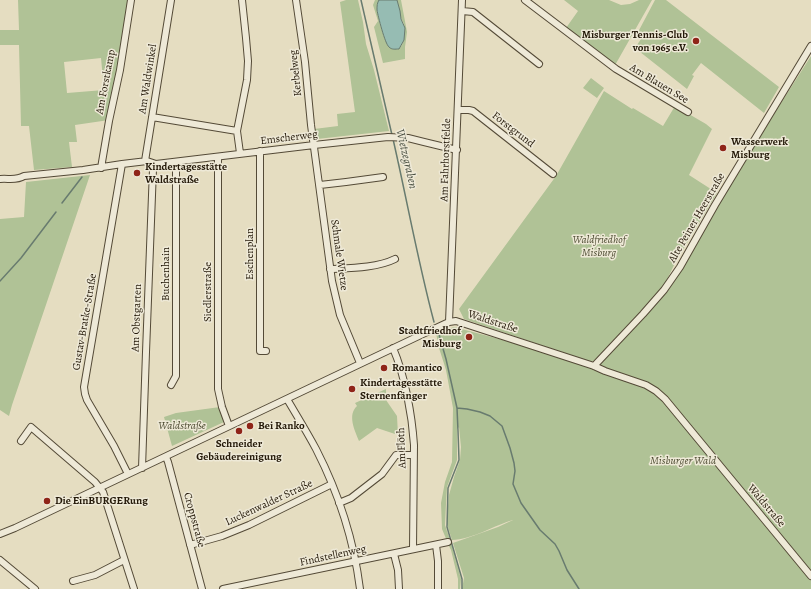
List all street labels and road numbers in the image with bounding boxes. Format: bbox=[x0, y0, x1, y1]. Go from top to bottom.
street label: Am Waldwinkel bbox=[136, 43, 160, 115]
street label: Am Forstkamp bbox=[93, 48, 119, 116]
street label: Kerbelweg bbox=[287, 49, 305, 97]
street label: Am Blauen See bbox=[627, 61, 691, 107]
street label: Forstgrund bbox=[489, 109, 537, 151]
street label: Am Fahrhorstfelde bbox=[438, 118, 454, 202]
street label: Emscherweg bbox=[260, 128, 318, 148]
street label: Alte Peiner Heerstraße bbox=[666, 171, 728, 265]
street label: Schmale Wietze bbox=[327, 219, 351, 291]
street label: Eschenplan bbox=[243, 228, 257, 280]
street label: Buchenhain bbox=[159, 247, 173, 301]
street label: Siedlerstraße bbox=[201, 262, 215, 322]
street label: Gustav-Bratke-Straße bbox=[70, 272, 100, 372]
street label: Am Obstgarten bbox=[129, 284, 145, 352]
street label: Waldstraße bbox=[466, 308, 520, 336]
street label: Am Flöth bbox=[395, 427, 409, 469]
street label: Luckenwalder Straße bbox=[223, 477, 315, 529]
street label: Waldstraße bbox=[744, 482, 788, 530]
street label: Croppstraße bbox=[180, 491, 208, 549]
street label: Findstellenweg bbox=[299, 543, 367, 569]

